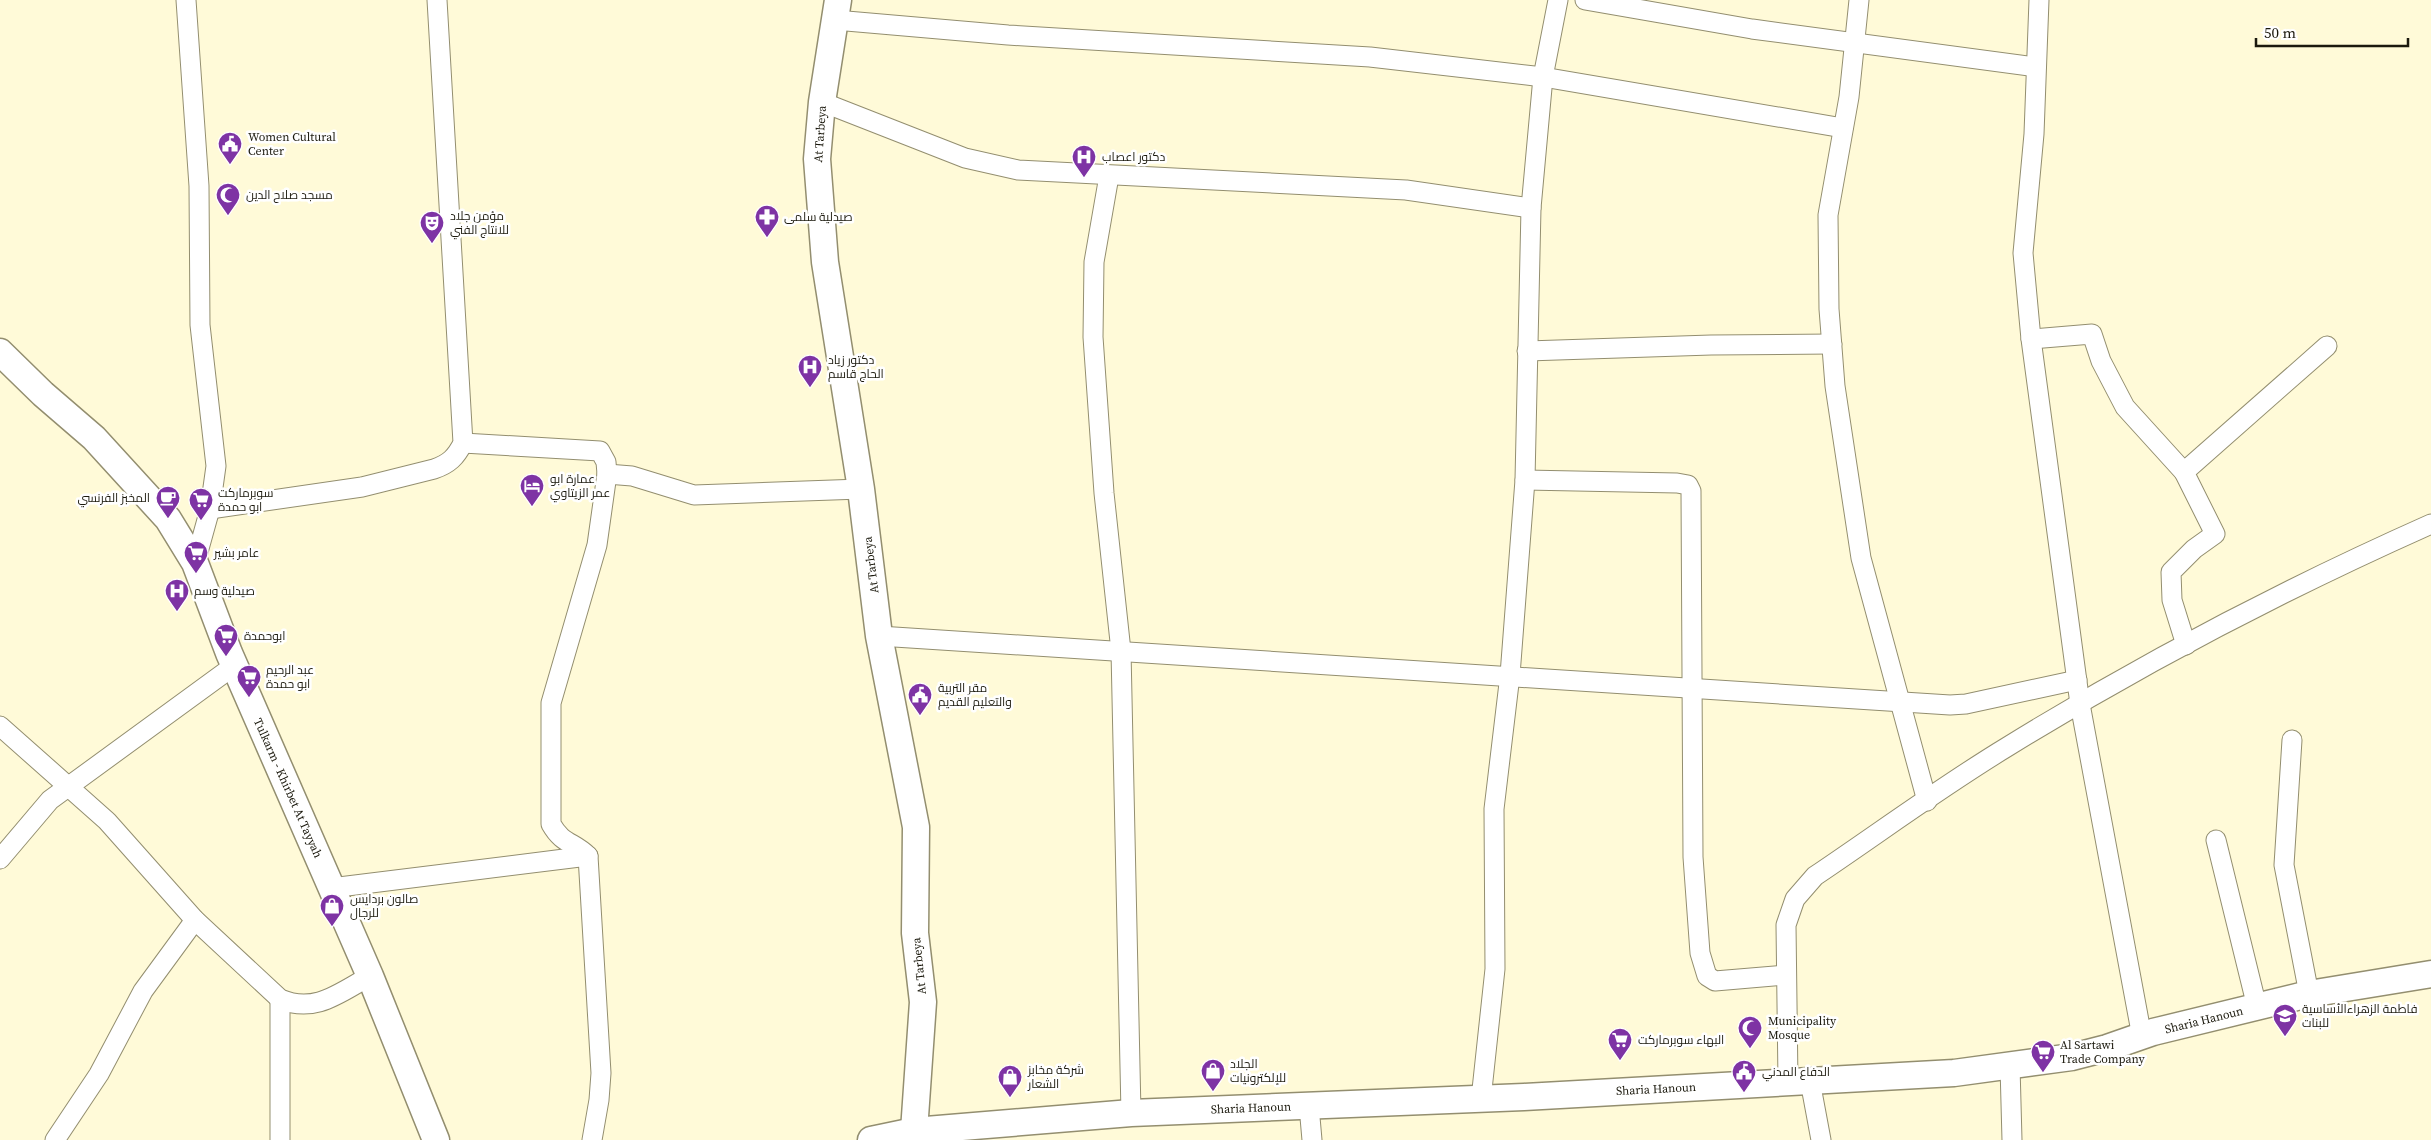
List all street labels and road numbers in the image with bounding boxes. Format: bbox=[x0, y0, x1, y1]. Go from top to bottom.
street label: At Tarbeya bbox=[810, 104, 830, 163]
street label: At Tarbeya bbox=[859, 535, 882, 594]
street label: Tulkarm - Khirbet At Tayyah bbox=[250, 716, 326, 860]
street label: At Tarbeya bbox=[908, 936, 930, 995]
street label: Sharia Hanoun bbox=[2163, 1003, 2245, 1037]
street label: Sharia Hanoun bbox=[1616, 1079, 1696, 1099]
street label: Sharia Hanoun bbox=[1211, 1099, 1291, 1117]

